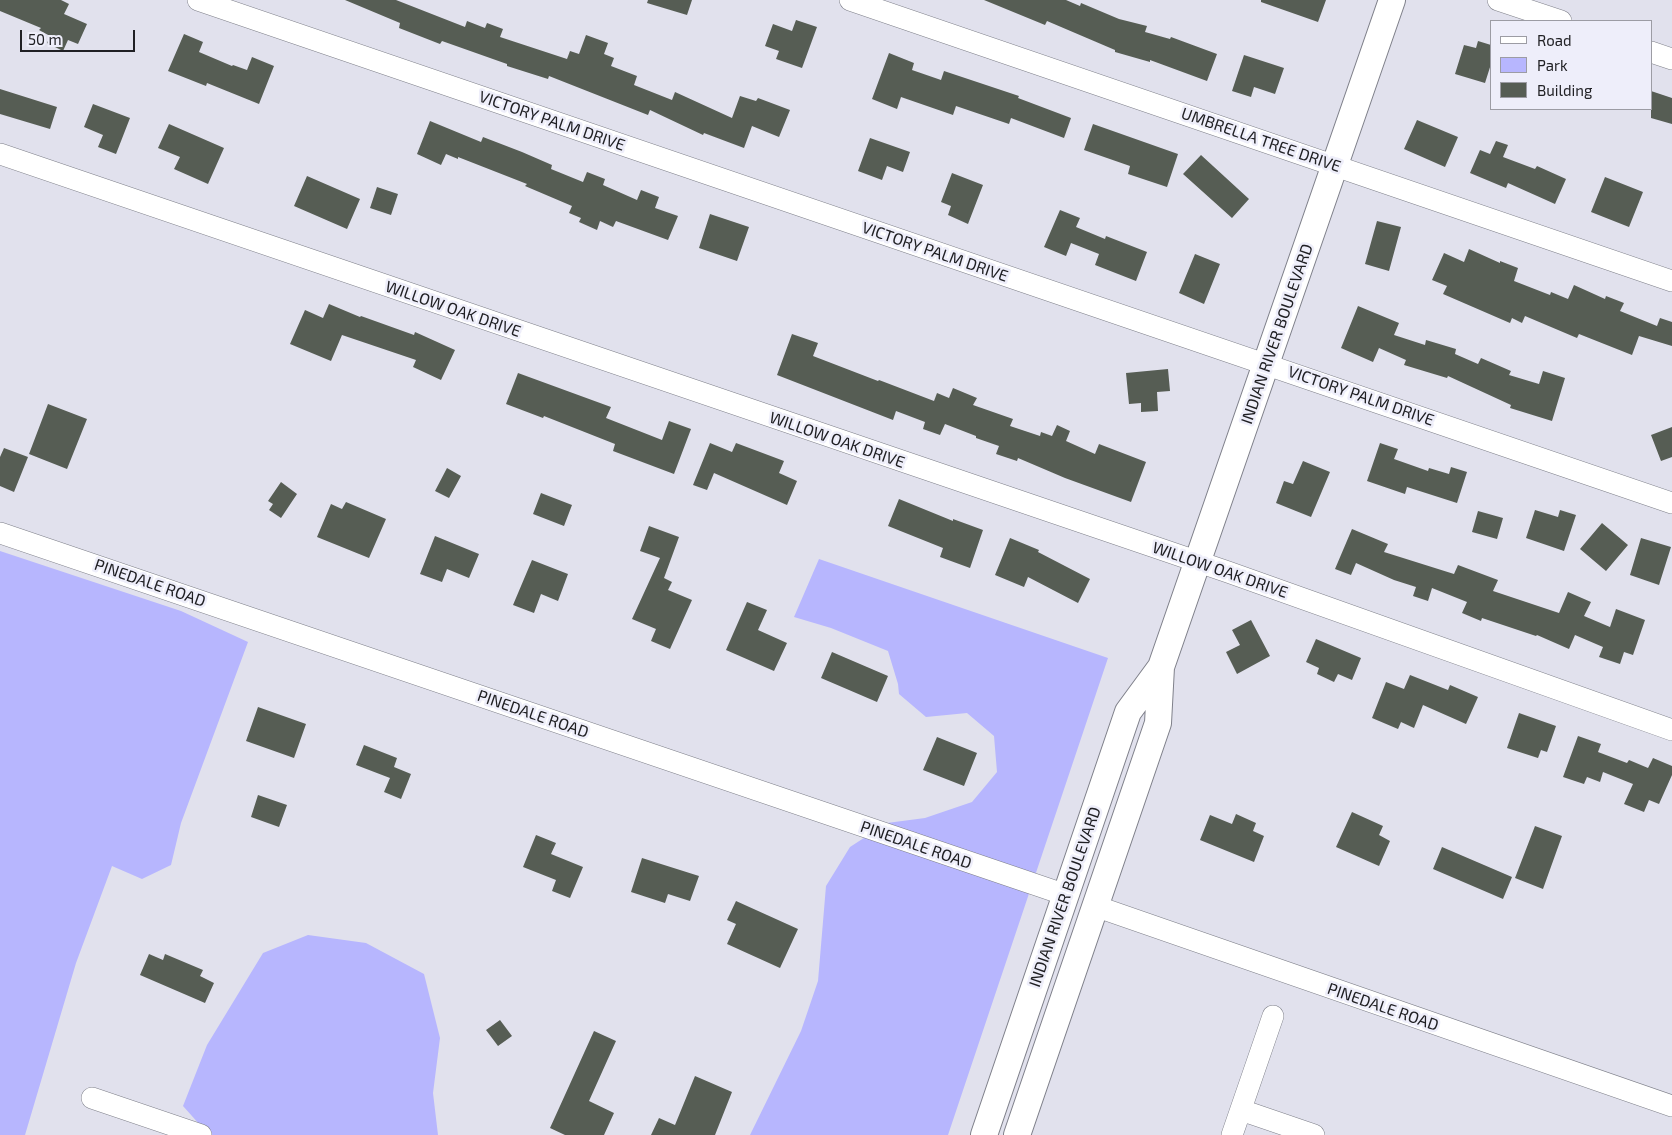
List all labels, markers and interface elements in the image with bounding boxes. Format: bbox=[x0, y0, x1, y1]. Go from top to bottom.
scale bar bbox=[22, 20, 138, 52]
legend bbox=[1490, 20, 1652, 110]
text: 50 m bbox=[28, 30, 62, 48]
text: Road bbox=[1537, 31, 1572, 49]
text: Park bbox=[1537, 56, 1568, 74]
text: Building bbox=[1537, 81, 1592, 99]
street label: VICTORY PALM DRIVE bbox=[476, 87, 628, 155]
street label: UMBRELLA TREE DRIVE bbox=[1179, 104, 1343, 176]
street label: VICTORY PALM DRIVE bbox=[859, 218, 1011, 286]
street label: INDIAN RIVER BOULEVARD bbox=[1237, 241, 1317, 427]
street label: WILLOW OAK DRIVE bbox=[383, 277, 523, 341]
street label: VICTORY PALM DRIVE bbox=[1285, 362, 1437, 430]
street label: WILLOW OAK DRIVE bbox=[767, 408, 907, 472]
street label: WILLOW OAK DRIVE bbox=[1150, 538, 1290, 602]
street label: PINEDALE ROAD bbox=[92, 555, 208, 611]
street label: PINEDALE ROAD bbox=[475, 686, 591, 742]
street label: INDIAN RIVER BOULEVARD bbox=[1025, 804, 1105, 990]
street label: PINEDALE ROAD bbox=[858, 817, 974, 873]
street label: PINEDALE ROAD bbox=[1325, 979, 1441, 1035]

